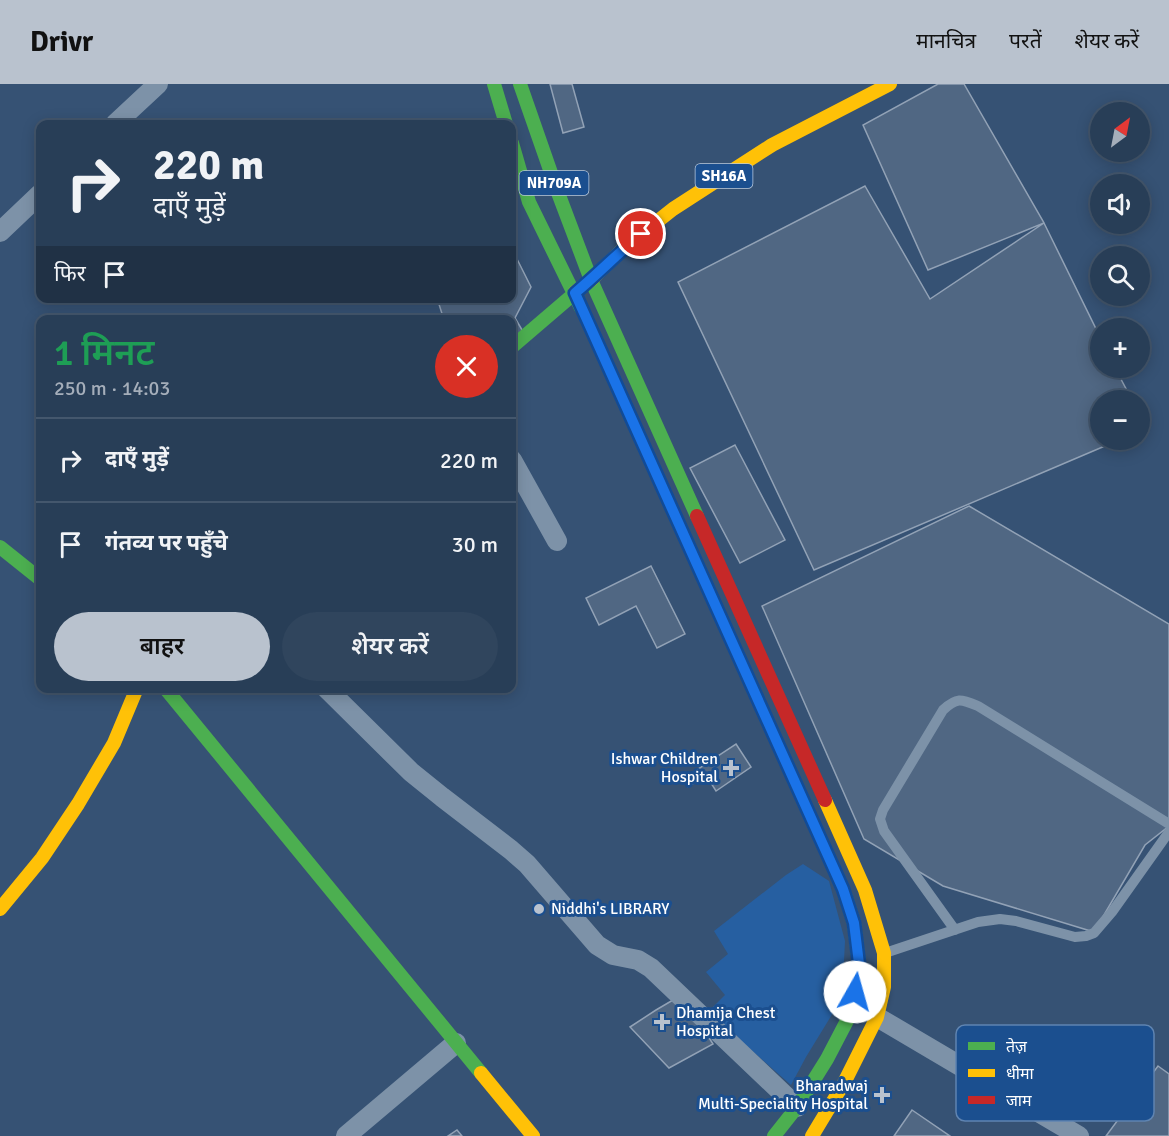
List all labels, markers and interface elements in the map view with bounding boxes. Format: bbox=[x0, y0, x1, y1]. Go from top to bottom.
text: Drivr bbox=[30, 25, 93, 59]
text: मानचित्र bbox=[916, 28, 976, 54]
text: परतें bbox=[1009, 28, 1042, 54]
text: शेयर करें bbox=[1075, 28, 1139, 54]
north arrow bbox=[1090, 102, 1150, 162]
map controls bbox=[1090, 102, 1150, 450]
text: 220 m bbox=[153, 140, 264, 191]
icon: right bbox=[54, 144, 132, 222]
road number: SH16A bbox=[696, 164, 752, 188]
road number: NH709A bbox=[520, 171, 588, 195]
button: sound bbox=[1090, 174, 1150, 234]
text: दाएँ मुड़ें bbox=[153, 191, 226, 224]
pin bbox=[615, 208, 666, 259]
icon: arrive bbox=[624, 217, 657, 250]
button: search bbox=[1090, 246, 1150, 306]
icon: arrive bbox=[98, 258, 131, 291]
text: फिर bbox=[54, 260, 86, 287]
button: + bbox=[1090, 318, 1150, 378]
text: 1 मिनट bbox=[54, 331, 154, 376]
button: close bbox=[435, 335, 498, 398]
text: 250 m · 14:03 bbox=[54, 376, 170, 401]
button: − bbox=[1090, 390, 1150, 450]
icon: right bbox=[54, 444, 87, 477]
text: दाएँ मुड़ें bbox=[105, 445, 169, 472]
text: 220 m bbox=[440, 447, 498, 474]
icon: arrive bbox=[54, 528, 87, 561]
text: गंतव्य पर पहुँचे bbox=[105, 529, 228, 556]
text: 30 m bbox=[452, 531, 498, 558]
button: बाहर bbox=[54, 612, 270, 681]
button: शेयर करें bbox=[282, 612, 498, 681]
place label: Ishwar Children Hospital bbox=[611, 749, 718, 787]
marker: Ishwar Children Hospital bbox=[722, 759, 740, 777]
place label: Niddhi's LIBRARY bbox=[551, 899, 669, 919]
marker: Niddhi's LIBRARY bbox=[532, 902, 546, 916]
position arrow bbox=[823, 960, 887, 1024]
place label: Dhamija Chest Hospital bbox=[676, 1003, 776, 1041]
marker: Dhamija Chest Hospital bbox=[653, 1013, 671, 1031]
legend bbox=[956, 1025, 1154, 1121]
text: तेज़ bbox=[1006, 1037, 1028, 1057]
text: धीमा bbox=[1006, 1064, 1035, 1084]
place label: Bharadwaj Multi-Speciality Hospital bbox=[698, 1076, 868, 1114]
marker: Bharadwaj Multi-Speciality Hospital bbox=[873, 1086, 891, 1104]
text: जाम bbox=[1006, 1091, 1032, 1111]

